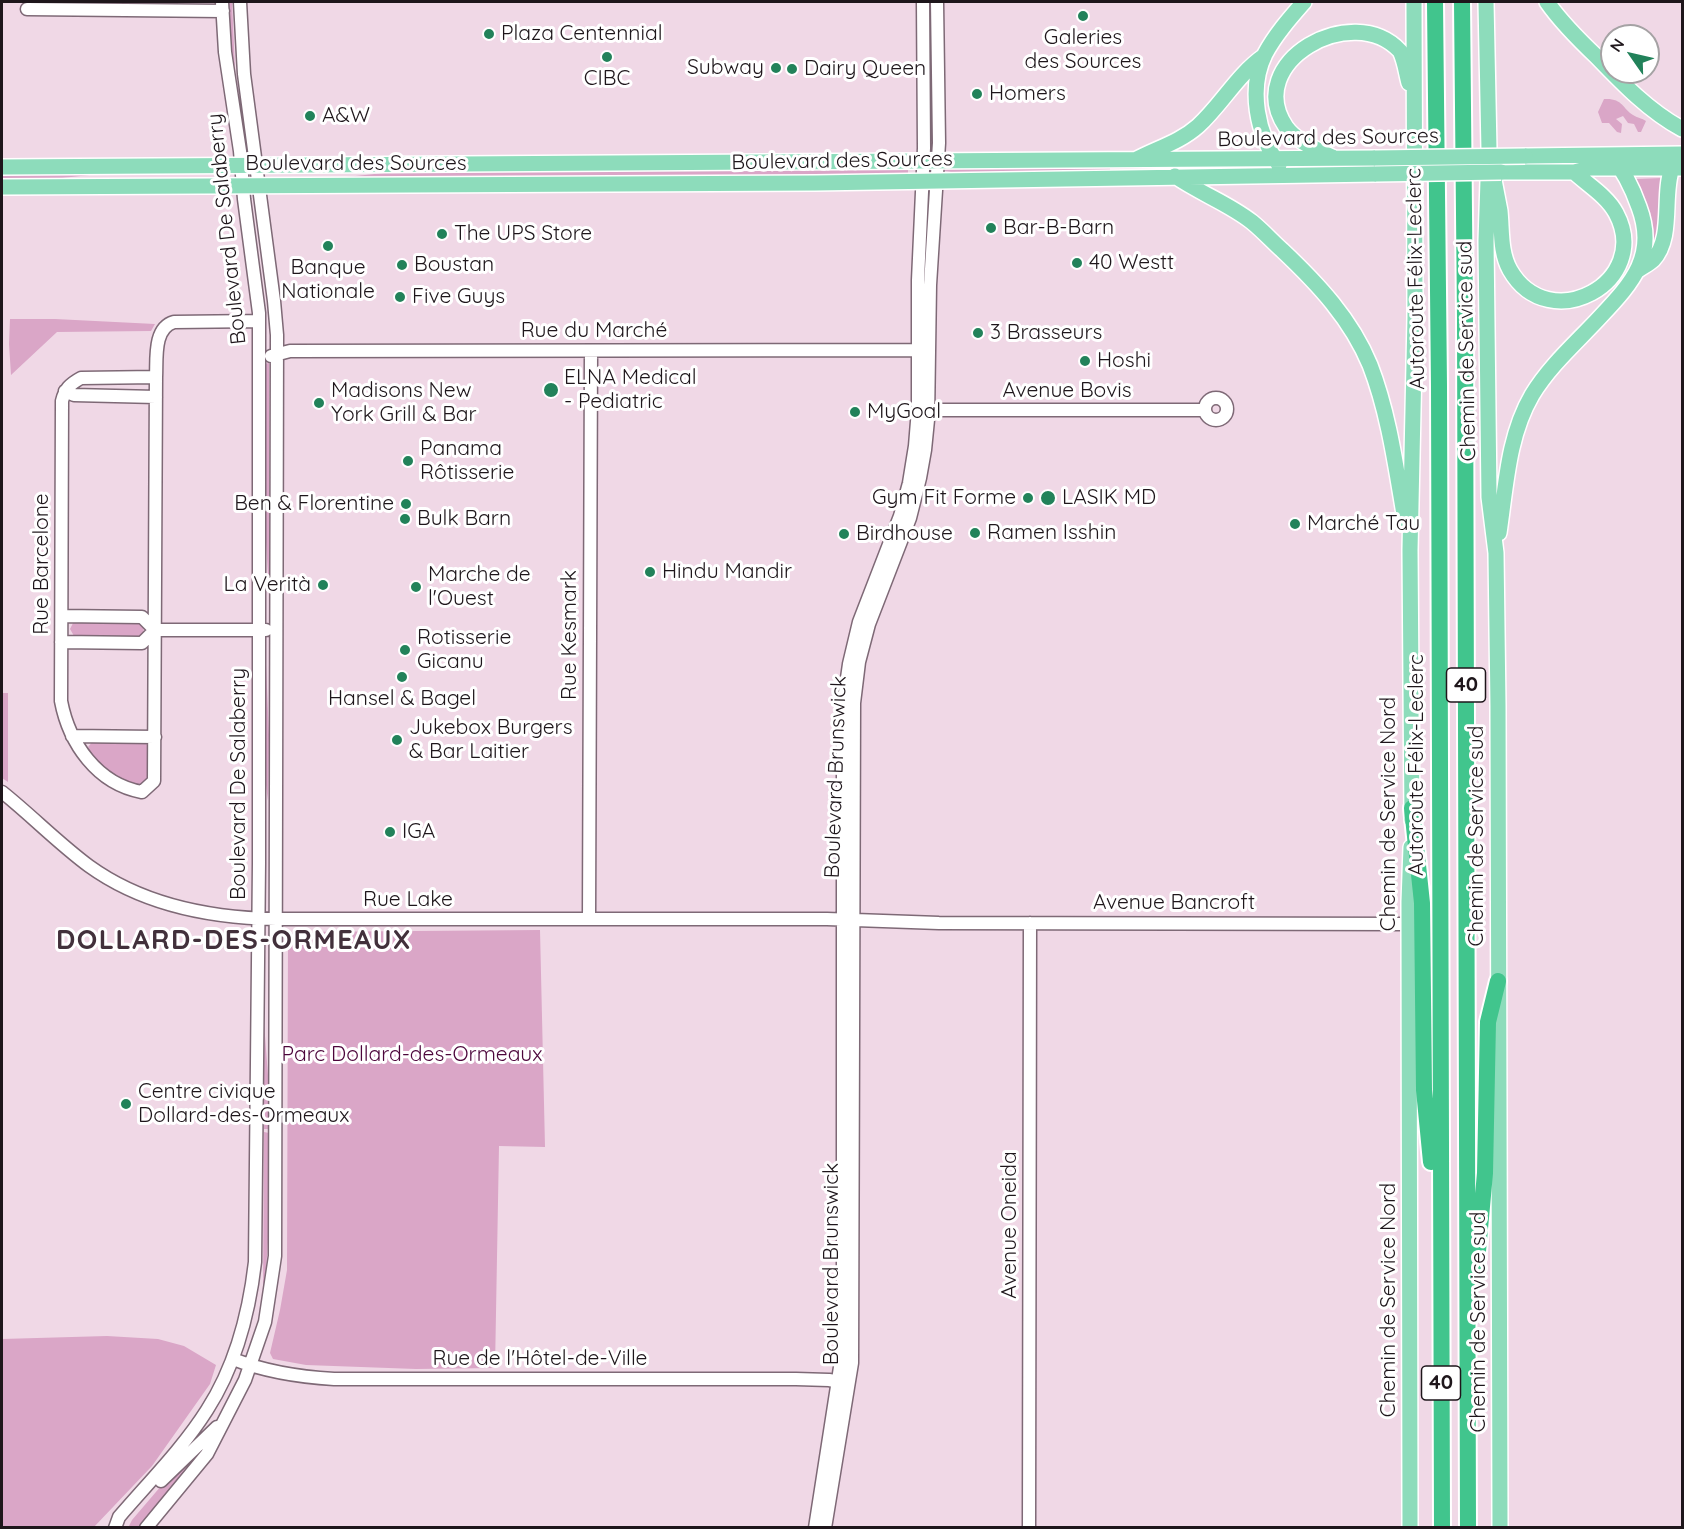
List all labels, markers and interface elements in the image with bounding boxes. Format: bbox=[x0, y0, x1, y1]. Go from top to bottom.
marker: Galeries des Sources bbox=[1076, 9, 1090, 23]
place label: Plaza Centennial bbox=[501, 21, 663, 47]
north arrow bbox=[1600, 24, 1660, 84]
place label: Galeries des Sources bbox=[1025, 25, 1141, 75]
marker: Plaza Centennial bbox=[482, 27, 496, 41]
text: N bbox=[1605, 35, 1628, 56]
marker: CIBC bbox=[600, 50, 614, 64]
place label: Subway bbox=[687, 55, 764, 81]
place label: Dairy Queen bbox=[804, 56, 926, 82]
marker: Subway bbox=[769, 61, 783, 75]
marker: Dairy Queen bbox=[785, 62, 799, 76]
place label: CIBC bbox=[584, 66, 630, 92]
place label: Homers bbox=[989, 81, 1066, 107]
marker: Homers bbox=[970, 87, 984, 101]
place label: A&W bbox=[322, 103, 370, 129]
marker: A&W bbox=[303, 109, 317, 123]
street label: Boulevard De Salaberry bbox=[202, 112, 252, 346]
street label: Boulevard des Sources bbox=[1217, 123, 1439, 153]
street label: Boulevard des Sources bbox=[731, 146, 953, 176]
street label: Boulevard des Sources bbox=[245, 151, 467, 177]
street label: Autoroute Félix-Leclerc bbox=[1401, 168, 1431, 390]
place label: Bar-B-Barn bbox=[1003, 215, 1114, 241]
place label: The UPS Store bbox=[454, 221, 592, 247]
marker: Bar-B-Barn bbox=[984, 221, 998, 235]
marker: The UPS Store bbox=[435, 227, 449, 241]
marker: Banque Nationale bbox=[321, 239, 335, 253]
street label: Chemin de Service sud bbox=[1452, 240, 1482, 462]
place label: 40 Westt bbox=[1089, 250, 1174, 276]
place label: Boustan bbox=[414, 252, 494, 278]
place label: Banque Nationale bbox=[281, 255, 375, 305]
marker: 40 Westt bbox=[1070, 256, 1084, 270]
marker: Boustan bbox=[395, 258, 409, 272]
place label: Five Guys bbox=[412, 284, 505, 310]
marker: Five Guys bbox=[393, 290, 407, 304]
street label: Rue du Marché bbox=[521, 318, 667, 344]
place label: 3 Brasseurs bbox=[990, 320, 1102, 346]
marker: 3 Brasseurs bbox=[971, 326, 985, 340]
place label: Hoshi bbox=[1097, 348, 1151, 374]
marker: Hoshi bbox=[1078, 354, 1092, 368]
place label: ELNA Medical - Pediatric bbox=[564, 365, 697, 415]
place label: Madisons New York Grill & Bar bbox=[331, 378, 477, 428]
street label: Avenue Bovis bbox=[1002, 378, 1132, 404]
marker: ELNA Medical - Pediatric bbox=[542, 381, 560, 399]
marker: Madisons New York Grill & Bar bbox=[312, 396, 326, 410]
place label: MyGoal bbox=[867, 399, 941, 425]
marker: MyGoal bbox=[848, 405, 862, 419]
place label: Panama Rôtisserie bbox=[420, 436, 514, 486]
marker: Panama Rôtisserie bbox=[401, 454, 415, 468]
place label: Gym Fit Forme bbox=[872, 485, 1016, 511]
place label: LASIK MD bbox=[1062, 485, 1156, 511]
marker: LASIK MD bbox=[1039, 489, 1057, 507]
place label: Ben & Florentine bbox=[234, 491, 394, 517]
marker: Gym Fit Forme bbox=[1021, 491, 1035, 505]
street label: Rue Barcelone bbox=[29, 493, 55, 635]
marker: Ben & Florentine bbox=[399, 497, 413, 511]
place label: Bulk Barn bbox=[417, 506, 511, 532]
place label: Marché Tau bbox=[1307, 511, 1420, 537]
marker: Bulk Barn bbox=[398, 512, 412, 526]
marker: Marché Tau bbox=[1288, 517, 1302, 531]
place label: Ramen Isshin bbox=[987, 520, 1116, 546]
place label: Birdhouse bbox=[856, 521, 953, 547]
marker: Ramen Isshin bbox=[968, 526, 982, 540]
marker: Birdhouse bbox=[837, 527, 851, 541]
place label: Hindu Mandir bbox=[662, 559, 792, 585]
place label: Marche de l'Ouest bbox=[428, 562, 531, 612]
marker: Hindu Mandir bbox=[643, 565, 657, 579]
street label: Rue Kesmark bbox=[557, 570, 583, 700]
place label: La Verità bbox=[224, 572, 311, 598]
marker: La Verità bbox=[316, 578, 330, 592]
marker: Marche de l'Ouest bbox=[409, 580, 423, 594]
place label: Rotisserie Gicanu bbox=[417, 625, 511, 675]
marker: Rotisserie Gicanu bbox=[398, 643, 412, 657]
street label: Autoroute Félix-Leclerc bbox=[1404, 654, 1430, 876]
street label: Boulevard De Salaberry bbox=[226, 668, 252, 900]
road number: 40 bbox=[1446, 668, 1486, 702]
marker: Hansel & Bagel bbox=[395, 670, 409, 684]
street label: Boulevard Brunswick bbox=[820, 675, 852, 879]
place label: Hansel & Bagel bbox=[328, 686, 476, 712]
street label: Chemin de Service Nord bbox=[1376, 697, 1402, 931]
place label: Jukebox Burgers & Bar Laitier bbox=[409, 715, 573, 765]
street label: Chemin de Service sud bbox=[1464, 726, 1490, 946]
marker: Jukebox Burgers & Bar Laitier bbox=[390, 733, 404, 747]
place label: IGA bbox=[402, 819, 435, 845]
marker: IGA bbox=[383, 825, 397, 839]
street label: Rue Lake bbox=[363, 887, 453, 913]
street label: Avenue Bancroft bbox=[1093, 890, 1255, 916]
district label: DOLLARD-DES-ORMEAUX bbox=[56, 925, 412, 957]
park label: Parc Dollard-des-Ormeaux bbox=[282, 1042, 542, 1068]
place label: Centre civique Dollard-des-Ormeaux bbox=[138, 1079, 349, 1129]
marker: Centre civique Dollard-des-Ormeaux bbox=[119, 1097, 133, 1111]
street label: Avenue Oneida bbox=[997, 1151, 1023, 1299]
street label: Boulevard Brunswick bbox=[819, 1163, 845, 1365]
street label: Chemin de Service Nord bbox=[1376, 1183, 1402, 1417]
street label: Chemin de Service sud bbox=[1466, 1212, 1492, 1432]
street label: Rue de l'Hôtel-de-Ville bbox=[433, 1346, 647, 1372]
road number: 40 bbox=[1422, 1366, 1460, 1400]

